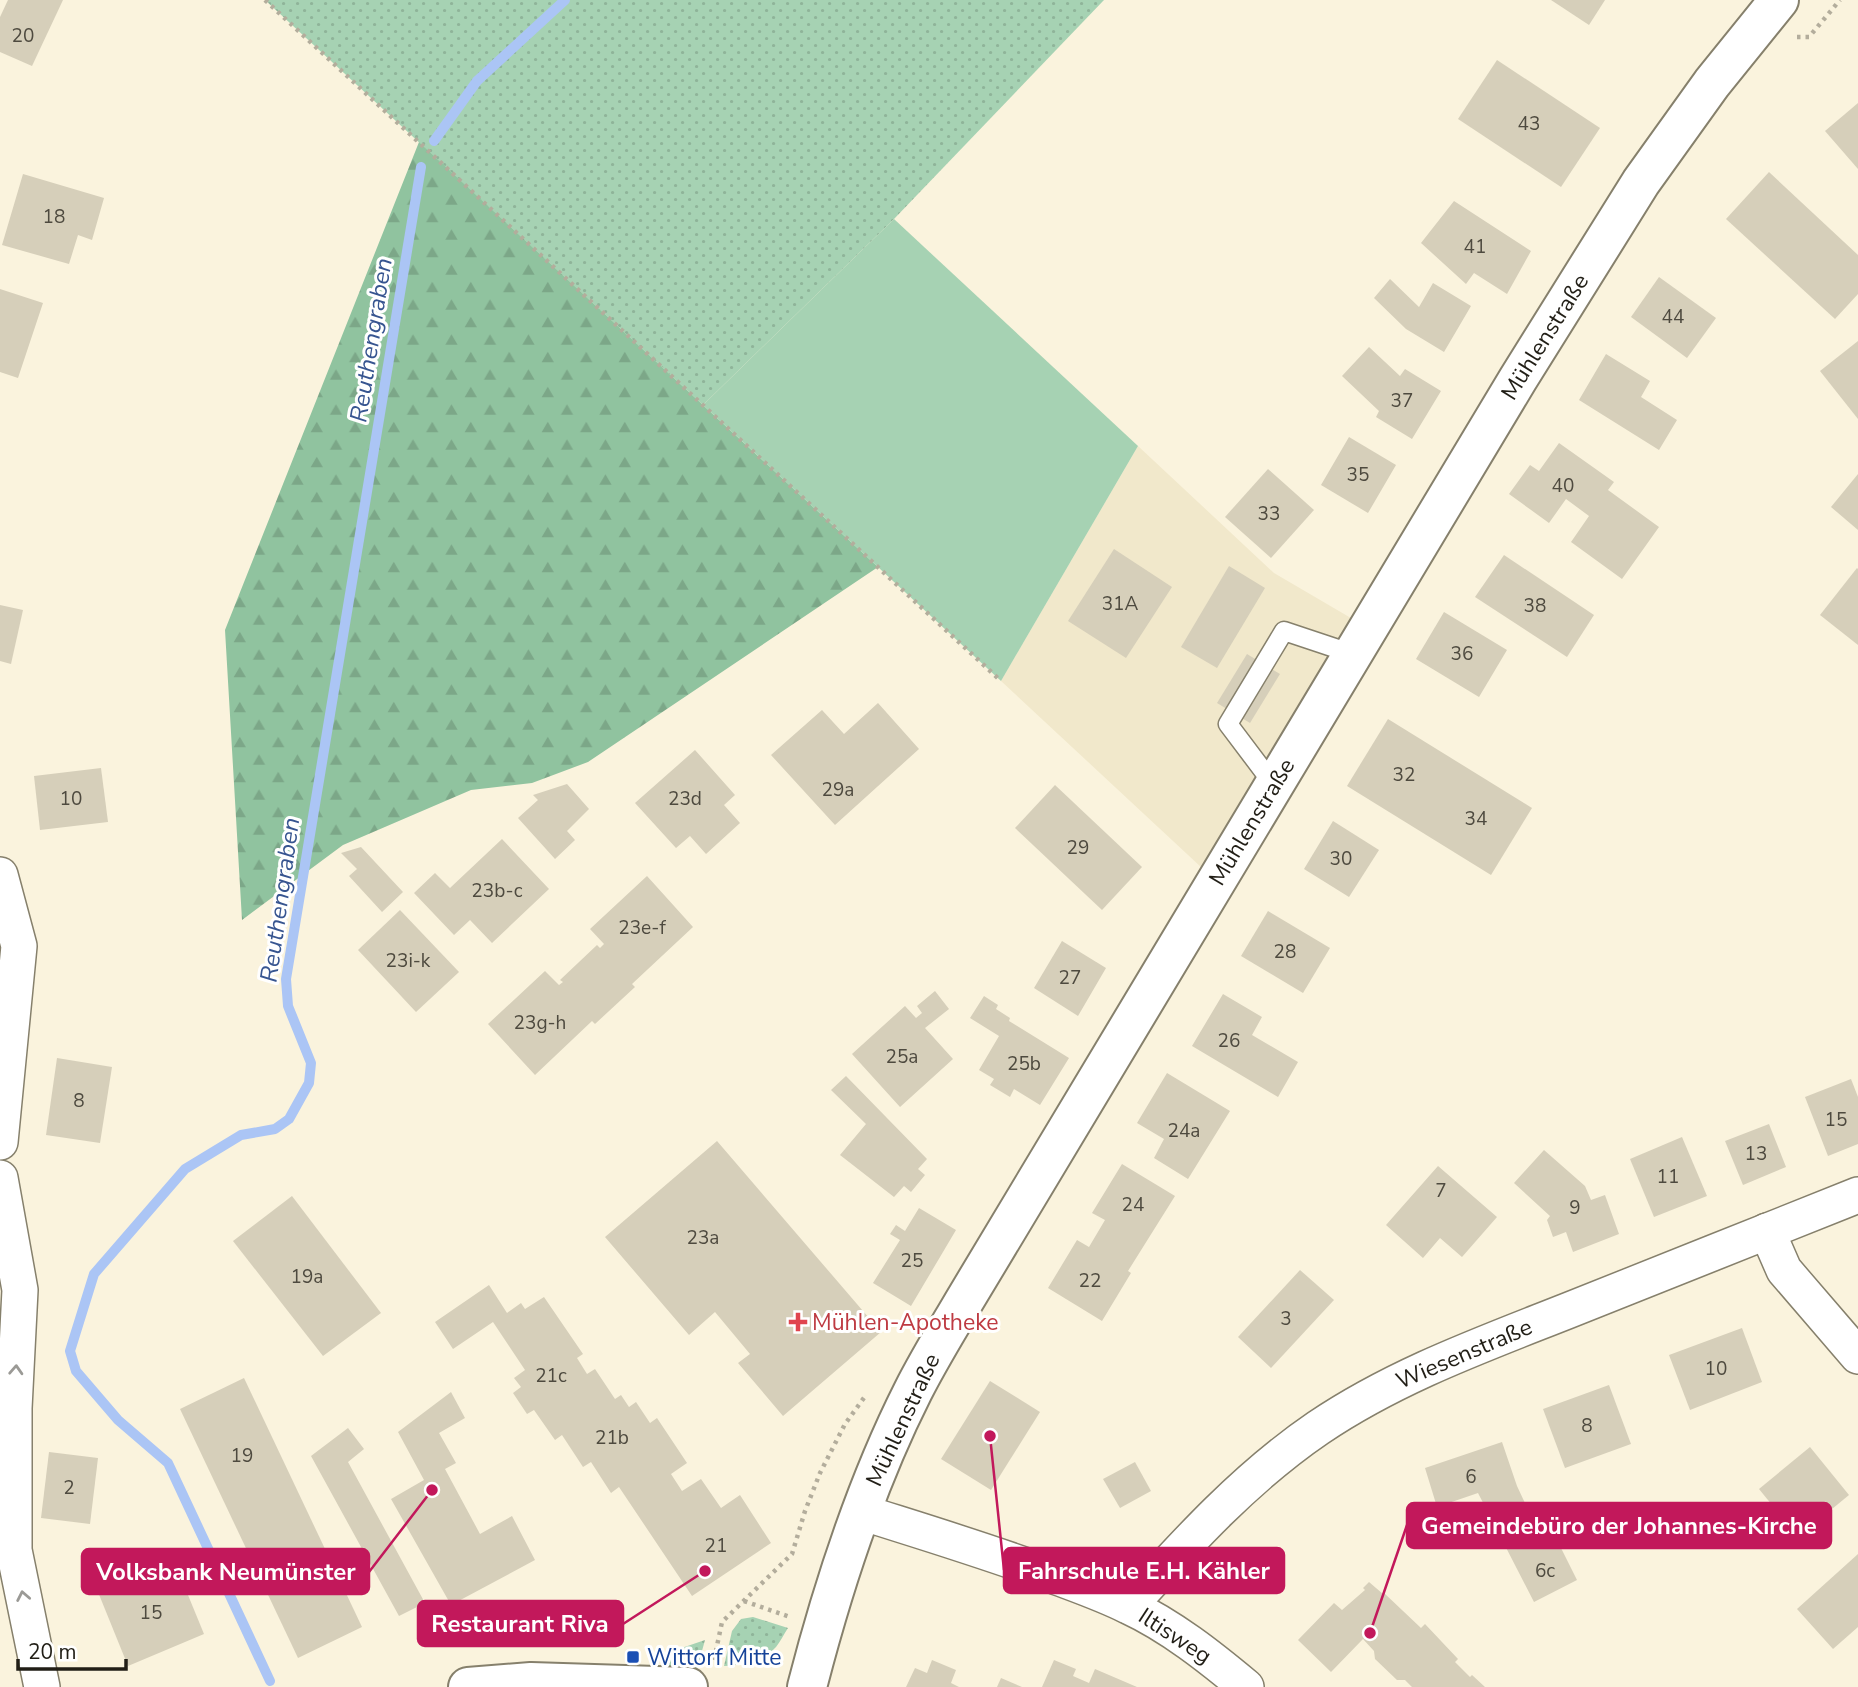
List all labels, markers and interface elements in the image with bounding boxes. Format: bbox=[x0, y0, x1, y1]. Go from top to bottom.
house number: 20 bbox=[12, 23, 34, 49]
house number: 43 bbox=[1518, 111, 1540, 137]
house number: 18 bbox=[43, 204, 65, 230]
house number: 41 bbox=[1464, 234, 1486, 260]
water label: Reuthengraben bbox=[342, 255, 400, 425]
street label: Mühlenstraße bbox=[1494, 268, 1596, 406]
house number: 44 bbox=[1662, 304, 1684, 330]
house number: 37 bbox=[1391, 388, 1413, 414]
house number: 35 bbox=[1347, 462, 1369, 488]
house number: 40 bbox=[1552, 473, 1574, 499]
house number: 33 bbox=[1258, 501, 1280, 527]
house number: 31A bbox=[1102, 591, 1138, 617]
house number: 38 bbox=[1524, 593, 1546, 619]
house number: 36 bbox=[1451, 641, 1473, 667]
street label: Mühlenstraße bbox=[1202, 753, 1302, 891]
house number: 32 bbox=[1393, 762, 1415, 788]
house number: 29a bbox=[822, 777, 854, 803]
house number: 10 bbox=[60, 786, 82, 812]
house number: 23d bbox=[668, 786, 702, 812]
house number: 34 bbox=[1465, 806, 1487, 832]
water label: Reuthengraben bbox=[253, 816, 307, 984]
house number: 29 bbox=[1067, 835, 1089, 861]
house number: 30 bbox=[1330, 846, 1352, 872]
house number: 23b-c bbox=[471, 878, 523, 904]
house number: 23e-f bbox=[618, 915, 666, 941]
house number: 28 bbox=[1274, 939, 1296, 965]
house number: 23i-k bbox=[386, 948, 431, 974]
house number: 27 bbox=[1059, 965, 1081, 991]
house number: 23g-h bbox=[514, 1010, 566, 1036]
house number: 26 bbox=[1218, 1028, 1240, 1054]
house number: 25a bbox=[886, 1044, 918, 1070]
house number: 25b bbox=[1007, 1051, 1041, 1077]
house number: 8 bbox=[73, 1088, 85, 1114]
house number: 15 bbox=[1825, 1107, 1847, 1133]
house number: 24a bbox=[1168, 1118, 1200, 1144]
house number: 13 bbox=[1745, 1141, 1767, 1167]
house number: 11 bbox=[1657, 1164, 1679, 1190]
house number: 7 bbox=[1435, 1178, 1447, 1204]
house number: 24 bbox=[1122, 1192, 1144, 1218]
house number: 9 bbox=[1569, 1195, 1581, 1221]
house number: 23a bbox=[687, 1225, 719, 1251]
house number: 25 bbox=[901, 1248, 923, 1274]
house number: 19a bbox=[291, 1264, 323, 1290]
house number: 22 bbox=[1079, 1268, 1101, 1294]
house number: 3 bbox=[1280, 1306, 1292, 1332]
place label: Mühlen-Apotheke bbox=[812, 1307, 999, 1338]
street label: Wiesenstraße bbox=[1391, 1311, 1537, 1397]
marker: Mühlen-Apotheke bbox=[790, 1314, 806, 1330]
street label: Mühlenstraße bbox=[859, 1348, 947, 1492]
house number: 10 bbox=[1705, 1356, 1727, 1382]
house number: 21c bbox=[535, 1363, 567, 1389]
one-way arrow bbox=[8, 1364, 23, 1375]
house number: 8 bbox=[1581, 1413, 1593, 1439]
house number: 21b bbox=[595, 1425, 629, 1451]
house number: 19 bbox=[231, 1443, 253, 1469]
house number: 6 bbox=[1465, 1464, 1477, 1490]
house number: 2 bbox=[63, 1475, 75, 1501]
callout: Gemeindebüro der Johannes-Kirche bbox=[1407, 1503, 1831, 1548]
text: Gemeindebüro der Johannes-Kirche bbox=[1421, 1510, 1817, 1542]
house number: 21 bbox=[705, 1533, 727, 1559]
callout: Fahrschule E.H. Kähler bbox=[1004, 1548, 1284, 1593]
callout: Volksbank Neumünster bbox=[82, 1549, 369, 1594]
text: Fahrschule E.H. Kähler bbox=[1018, 1555, 1271, 1587]
text: Volksbank Neumünster bbox=[95, 1556, 356, 1588]
house number: 6c bbox=[1535, 1558, 1555, 1584]
one-way arrow bbox=[16, 1590, 31, 1602]
house number: 15 bbox=[140, 1600, 162, 1626]
callout: Restaurant Riva bbox=[418, 1601, 623, 1646]
street label: Iltisweg bbox=[1132, 1601, 1218, 1671]
text: Restaurant Riva bbox=[431, 1608, 609, 1640]
scale bar bbox=[18, 1628, 126, 1672]
text: 20 m bbox=[28, 1638, 77, 1666]
place label: Wittorf Mitte bbox=[647, 1642, 781, 1673]
marker: Wittorf Mitte bbox=[625, 1649, 641, 1665]

